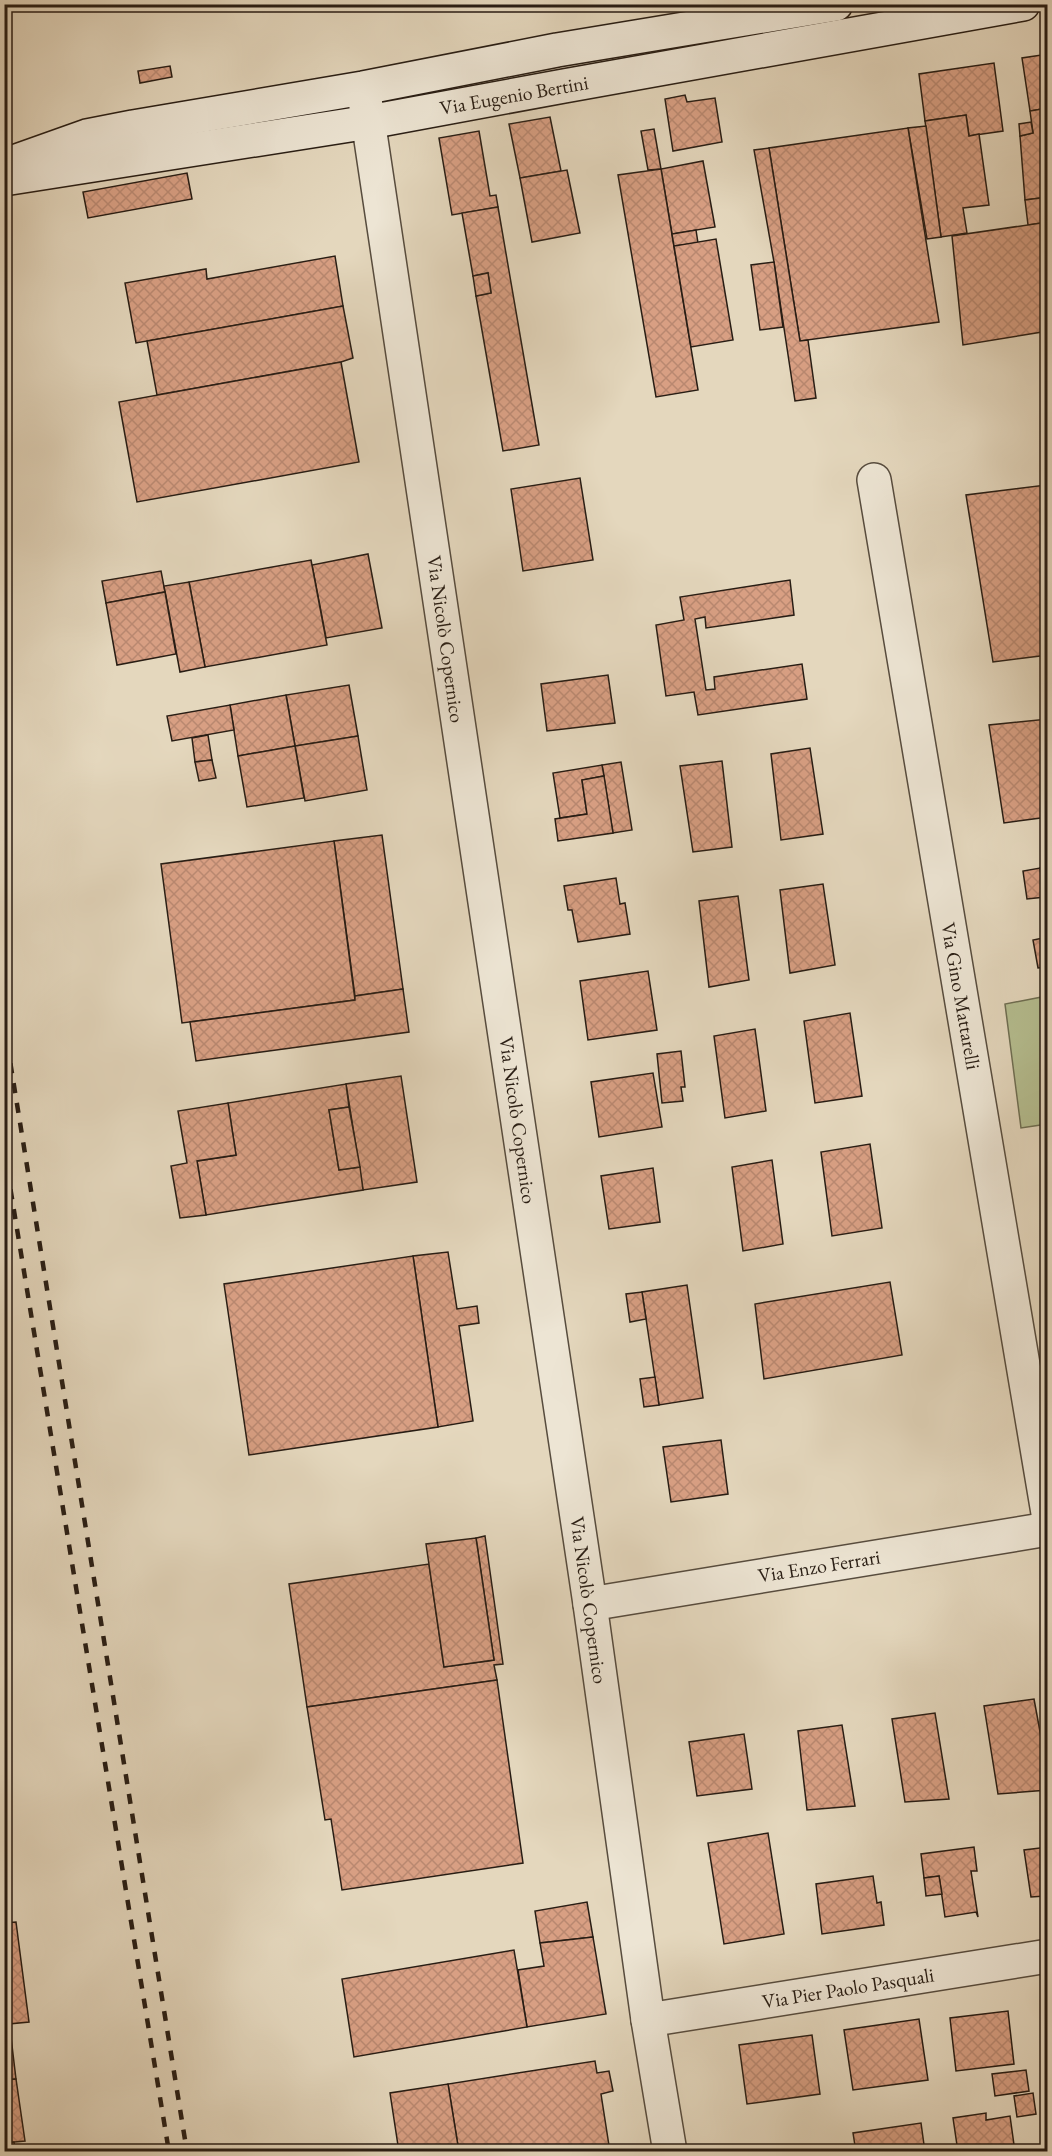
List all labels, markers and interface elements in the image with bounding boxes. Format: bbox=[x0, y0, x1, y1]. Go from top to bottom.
street label: Via Eugenio Bertini bbox=[438, 69, 590, 121]
street label: Via Nicolò Copernico bbox=[421, 554, 471, 724]
street label: Via Gino Mattarelli bbox=[935, 920, 987, 1072]
street label: Via Nicolò Copernico bbox=[493, 1035, 543, 1205]
street label: Via Nicolò Copernico bbox=[564, 1515, 614, 1685]
street label: Via Enzo Ferrari bbox=[756, 1543, 882, 1589]
street label: Via Pier Paolo Pasquali bbox=[760, 1962, 936, 2014]

